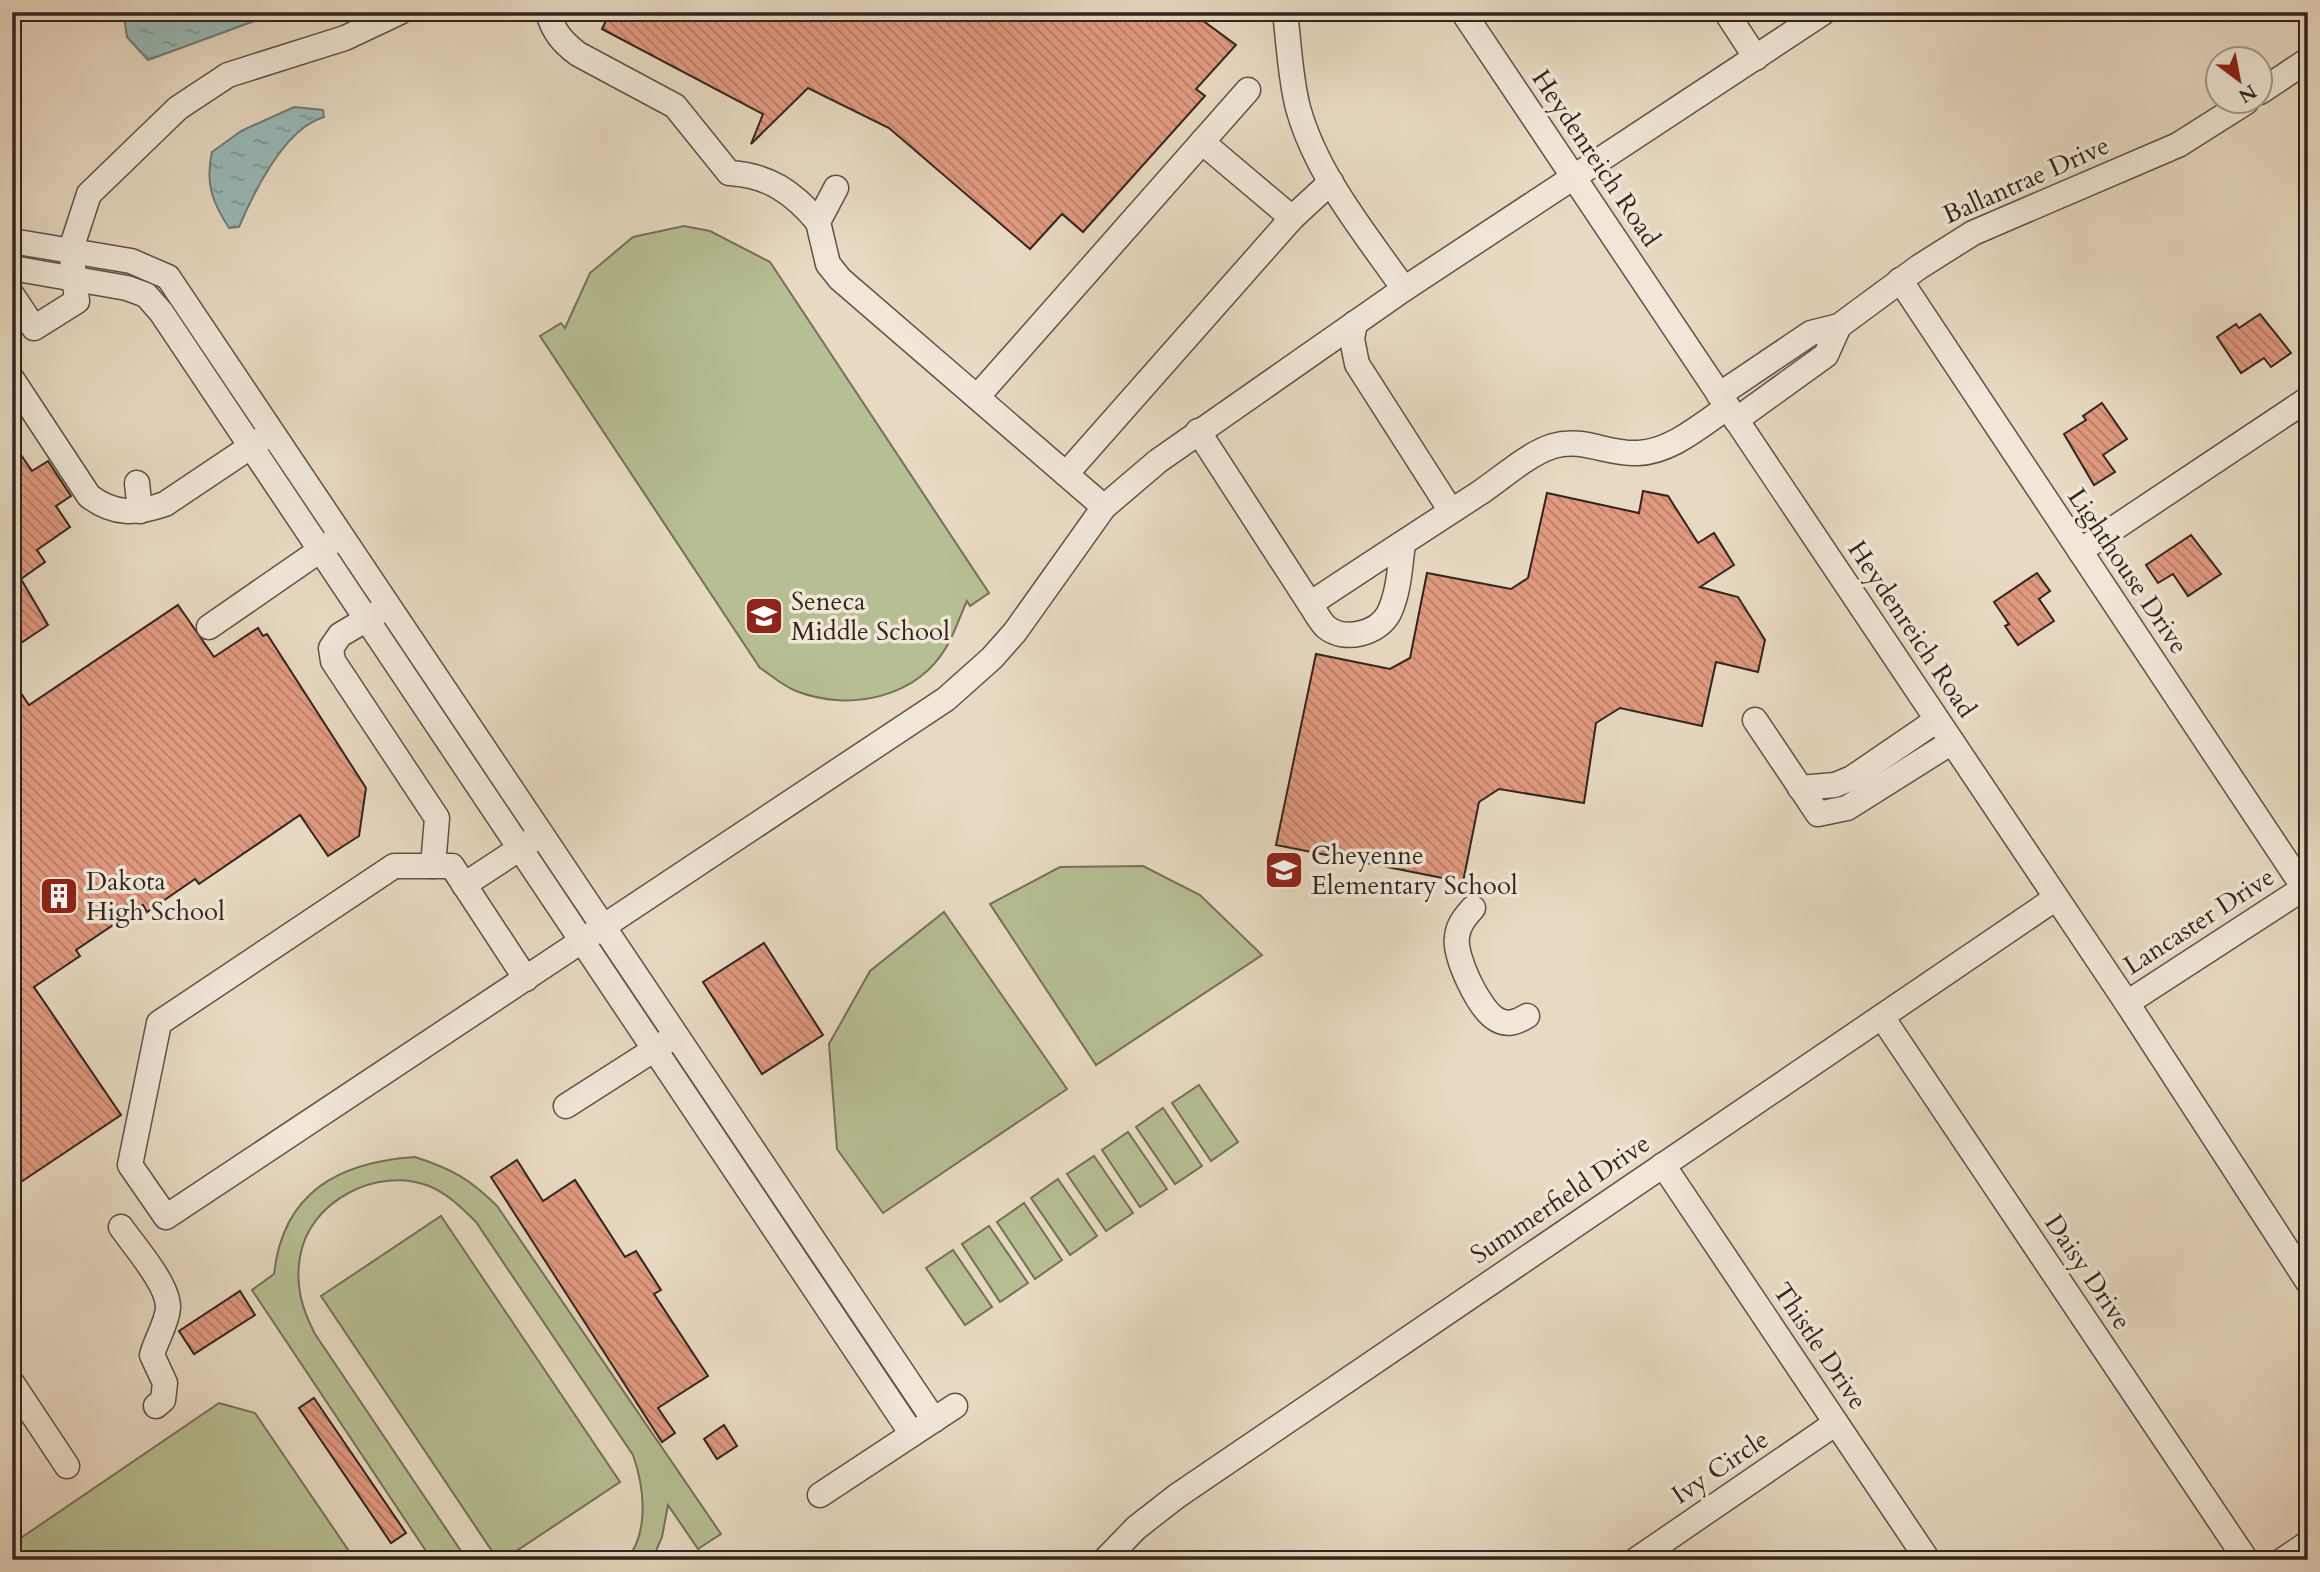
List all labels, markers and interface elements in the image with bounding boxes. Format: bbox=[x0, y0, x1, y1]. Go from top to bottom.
north arrow bbox=[2204, 46, 2274, 116]
street label: Heydenreich Road bbox=[1524, 63, 1668, 254]
text: N bbox=[2233, 78, 2261, 109]
street label: Ballantrae Drive bbox=[1937, 128, 2115, 232]
street label: Lighthouse Drive bbox=[2060, 481, 2196, 661]
street label: Heydenreich Road bbox=[1840, 534, 1984, 725]
place label: Seneca Middle School bbox=[791, 584, 950, 649]
school or university icon: Seneca Middle School bbox=[743, 595, 785, 637]
place label: Cheyenne Elementary School bbox=[1311, 838, 1518, 903]
school or university icon: Cheyenne Elementary School bbox=[1263, 849, 1305, 891]
street label: Lancaster Drive bbox=[2117, 859, 2281, 983]
place label: Dakota High School bbox=[86, 864, 225, 929]
building icon: Dakota High School bbox=[38, 875, 80, 917]
street label: Summerfield Drive bbox=[1463, 1126, 1657, 1272]
street label: Daisy Drive bbox=[2037, 1208, 2139, 1336]
street label: Thistle Drive bbox=[1765, 1276, 1875, 1416]
street label: Ivy Circle bbox=[1665, 1422, 1775, 1512]

